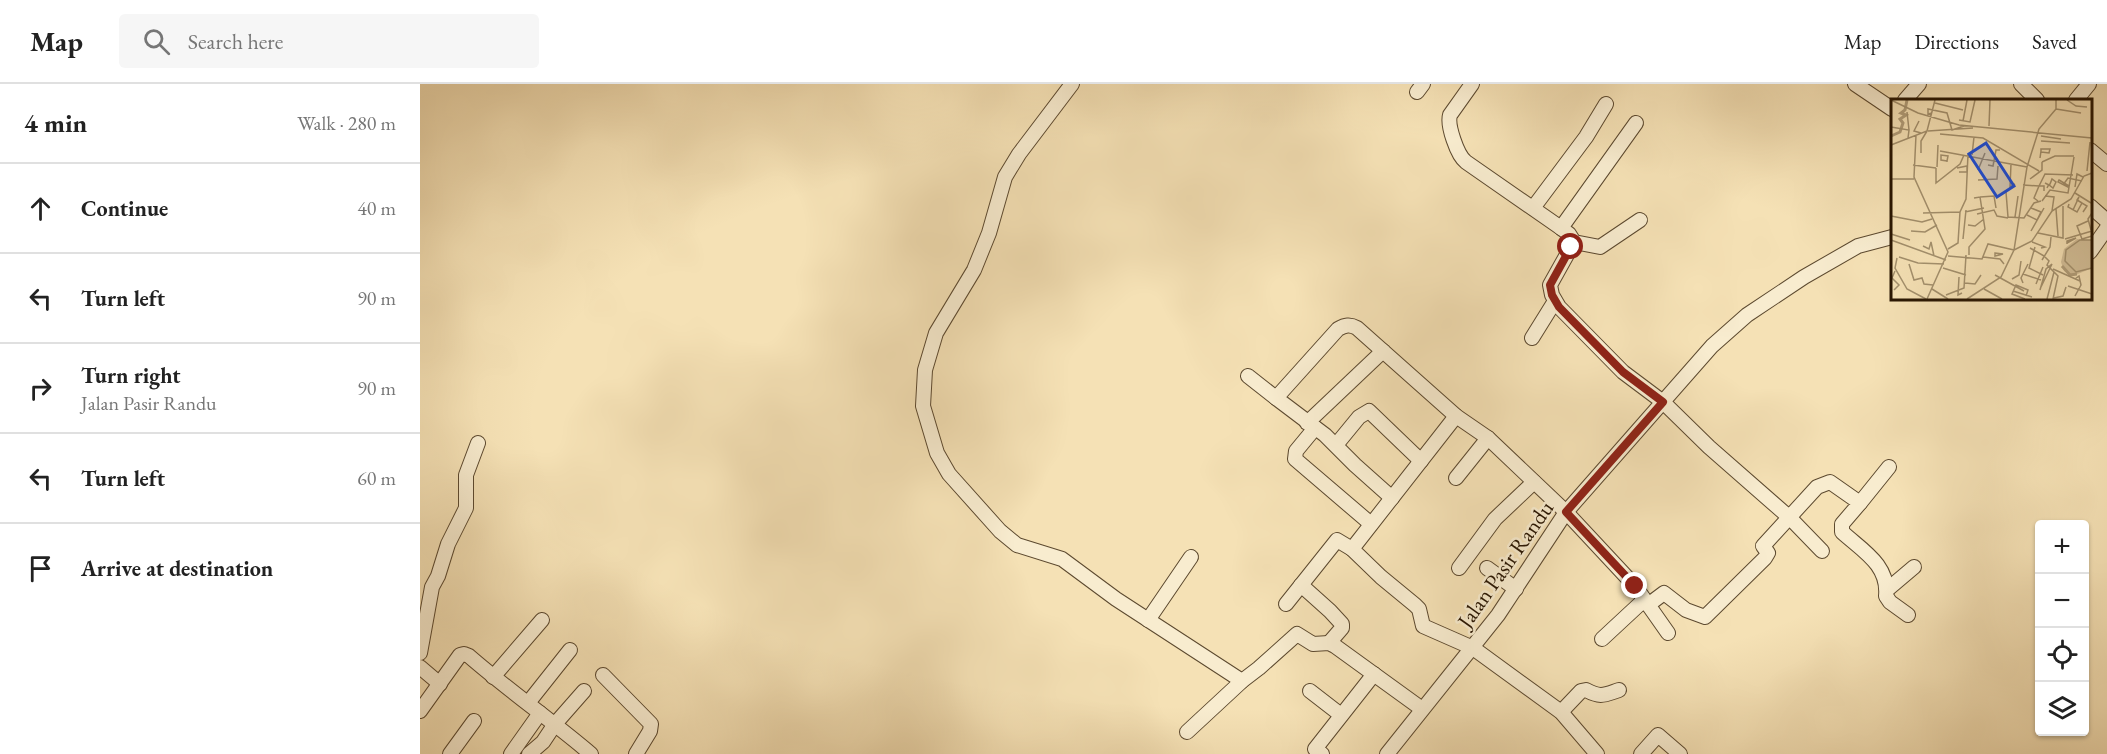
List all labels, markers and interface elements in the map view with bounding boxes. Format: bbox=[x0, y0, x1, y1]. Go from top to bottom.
search box bbox=[119, 14, 539, 68]
text: Map bbox=[30, 23, 83, 59]
icon: search bbox=[140, 25, 173, 58]
text: Search here bbox=[188, 27, 283, 56]
text: Map bbox=[1844, 28, 1881, 55]
text: Directions bbox=[1914, 28, 1999, 55]
text: Saved bbox=[2032, 28, 2077, 55]
inset map bbox=[1891, 99, 2092, 300]
text: 4 min bbox=[24, 106, 87, 140]
text: Walk · 280 m bbox=[297, 110, 396, 136]
icon: ahead bbox=[24, 192, 57, 225]
text: Continue bbox=[81, 194, 168, 223]
text: 40 m bbox=[357, 195, 396, 221]
route start bbox=[1557, 233, 1583, 259]
icon: left bbox=[24, 282, 57, 315]
text: Turn left bbox=[81, 284, 165, 313]
text: 90 m bbox=[357, 285, 396, 311]
text: Turn right bbox=[81, 361, 180, 390]
icon: right bbox=[24, 372, 57, 405]
text: 90 m bbox=[357, 375, 396, 401]
text: Jalan Pasir Randu bbox=[81, 390, 217, 416]
icon: left bbox=[24, 462, 57, 495]
text: Turn left bbox=[81, 464, 165, 493]
text: 60 m bbox=[357, 465, 396, 491]
street label: Jalan Pasir Randu bbox=[1450, 495, 1560, 635]
map controls bbox=[2035, 520, 2089, 736]
button: + bbox=[2035, 520, 2089, 574]
icon: arrive bbox=[24, 552, 57, 585]
text: Arrive at destination bbox=[81, 554, 273, 583]
route end bbox=[1621, 572, 1647, 598]
button: − bbox=[2035, 574, 2089, 628]
button: locate bbox=[2035, 628, 2089, 682]
button: layers bbox=[2035, 682, 2089, 736]

